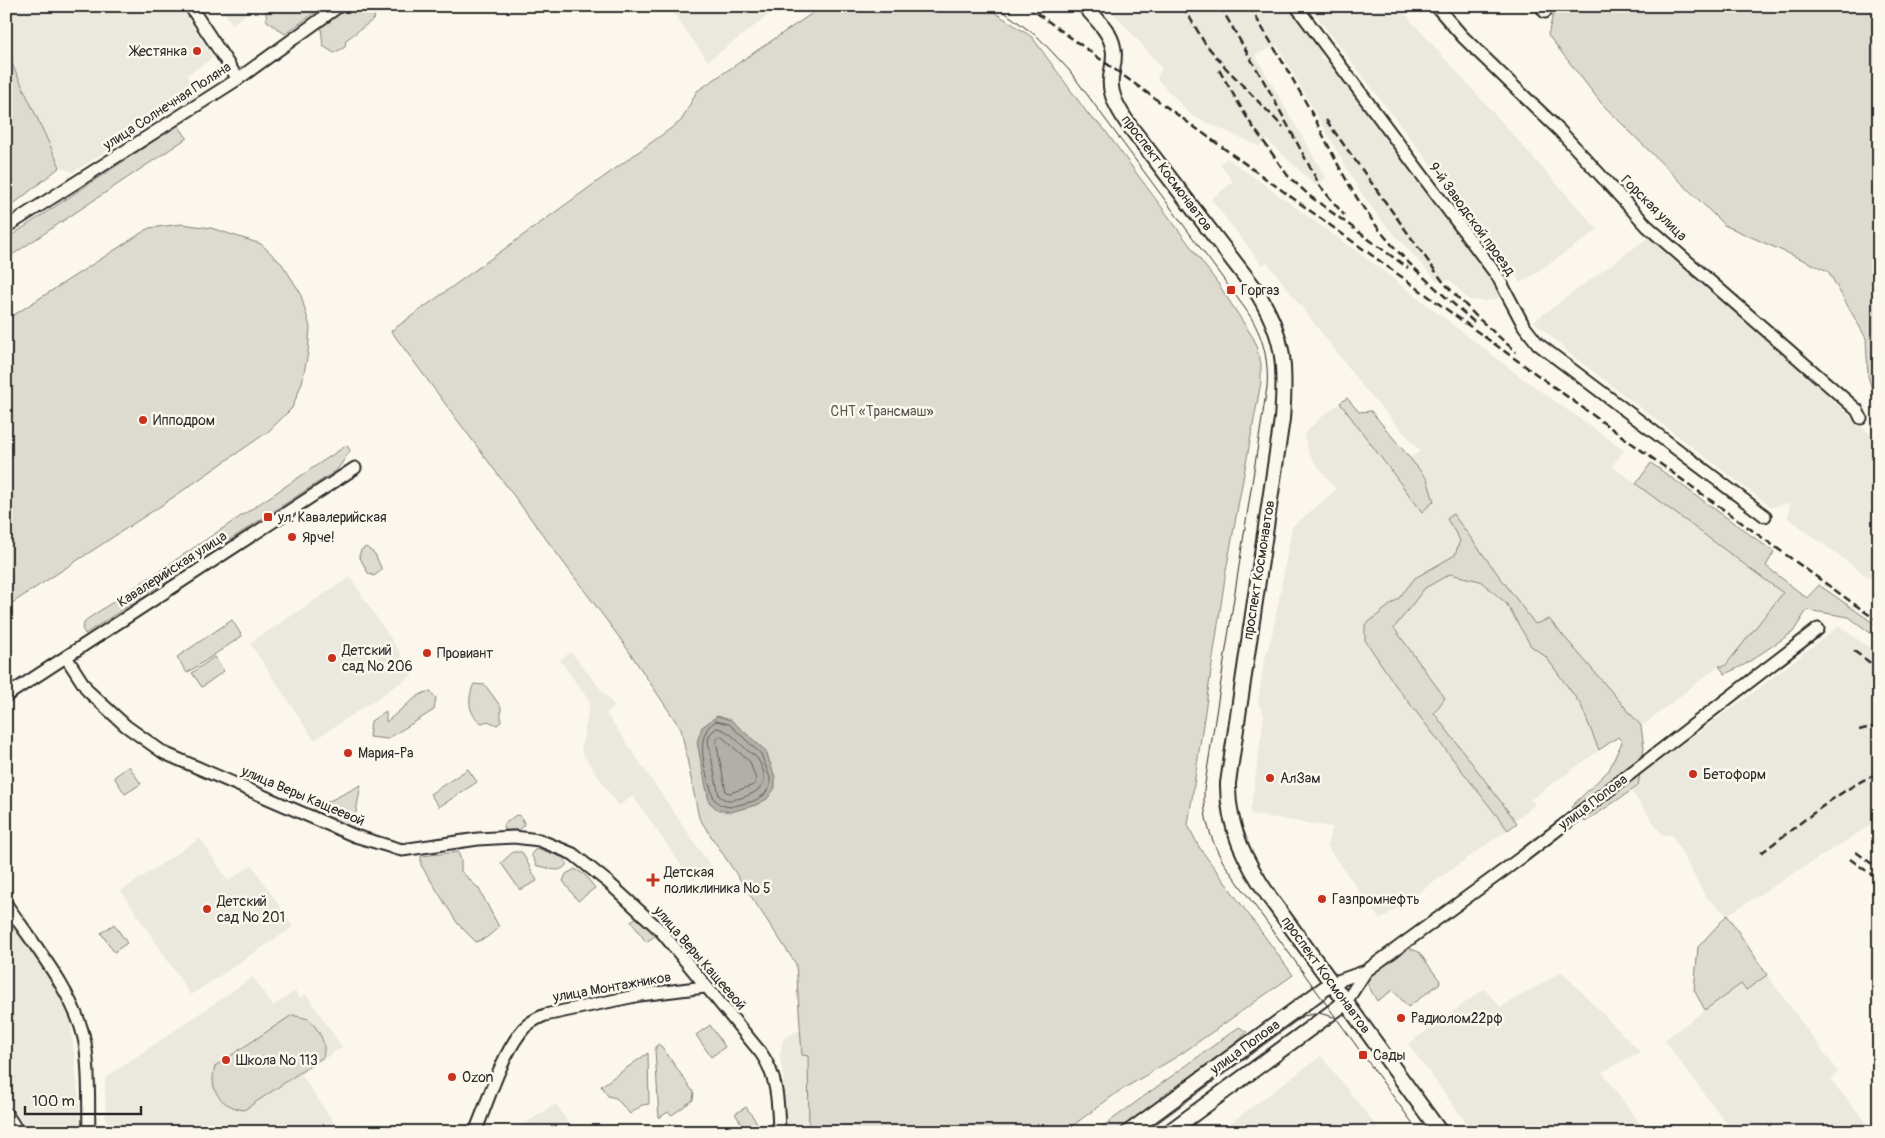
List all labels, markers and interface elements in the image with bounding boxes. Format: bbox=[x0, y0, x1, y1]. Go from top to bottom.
place label: Жестянка bbox=[129, 43, 187, 60]
marker: Жестянка bbox=[191, 45, 203, 57]
street label: улица Солнечная Поляна bbox=[99, 58, 234, 154]
street label: проспект Космонавтов bbox=[1118, 112, 1216, 234]
street label: 9-й Заводской проезд bbox=[1425, 159, 1519, 279]
street label: Горская улица bbox=[1618, 172, 1690, 244]
place label: Горгаз bbox=[1241, 282, 1280, 299]
marker: Горгаз bbox=[1225, 284, 1237, 296]
park label: СНТ «Трансмаш» bbox=[831, 403, 934, 420]
place label: Ипподром bbox=[153, 412, 215, 429]
marker: Ипподром bbox=[137, 414, 149, 426]
street label: проспект Космонавтов bbox=[1240, 499, 1278, 641]
place label: ул. Кавалерийская bbox=[277, 509, 387, 526]
marker: ул. Кавалерийская bbox=[262, 511, 274, 523]
street label: Кавалерийская улица bbox=[114, 527, 230, 611]
place label: Ярче! bbox=[302, 529, 335, 546]
marker: Ярче! bbox=[286, 531, 298, 543]
place label: Детский сад № 206 bbox=[341, 642, 413, 675]
place label: Провиант bbox=[437, 645, 493, 662]
marker: Провиант bbox=[421, 647, 433, 659]
marker: Детский сад № 206 bbox=[326, 652, 338, 664]
place label: Мария-Ра bbox=[358, 745, 413, 762]
marker: Мария-Ра bbox=[342, 747, 354, 759]
street label: улица Веры Кащеевой bbox=[238, 762, 367, 830]
place label: Бетоформ bbox=[1703, 766, 1766, 783]
marker: Бетоформ bbox=[1687, 768, 1699, 780]
place label: АлЗам bbox=[1280, 770, 1321, 787]
street label: улица Попова bbox=[1554, 771, 1631, 834]
marker: АлЗам bbox=[1264, 772, 1276, 784]
place label: Детская поликлиника № 5 bbox=[663, 864, 771, 897]
marker: Детская поликлиника № 5 bbox=[646, 873, 660, 887]
place label: Газпромнефть bbox=[1332, 891, 1420, 908]
place label: Детский сад № 201 bbox=[216, 893, 285, 926]
marker: Газпромнефть bbox=[1316, 893, 1328, 905]
street label: улица Веры Кащеевой bbox=[650, 902, 750, 1013]
marker: Детский сад № 201 bbox=[201, 903, 213, 915]
street label: проспект Космонавтов bbox=[1278, 913, 1374, 1037]
street label: улица Монтажников bbox=[551, 968, 673, 1006]
place label: Радиолом22рф bbox=[1411, 1010, 1503, 1027]
marker: Радиолом22рф bbox=[1395, 1012, 1407, 1024]
street label: улица Попова bbox=[1206, 1016, 1283, 1079]
place label: Сады bbox=[1373, 1047, 1406, 1064]
marker: Сады bbox=[1357, 1049, 1369, 1061]
place label: Школа № 113 bbox=[236, 1052, 318, 1069]
marker: Школа № 113 bbox=[220, 1054, 232, 1066]
place label: Ozon bbox=[462, 1069, 494, 1086]
marker: Ozon bbox=[446, 1071, 458, 1083]
scale bar bbox=[25, 1083, 141, 1115]
text: 100 m bbox=[32, 1092, 75, 1111]

